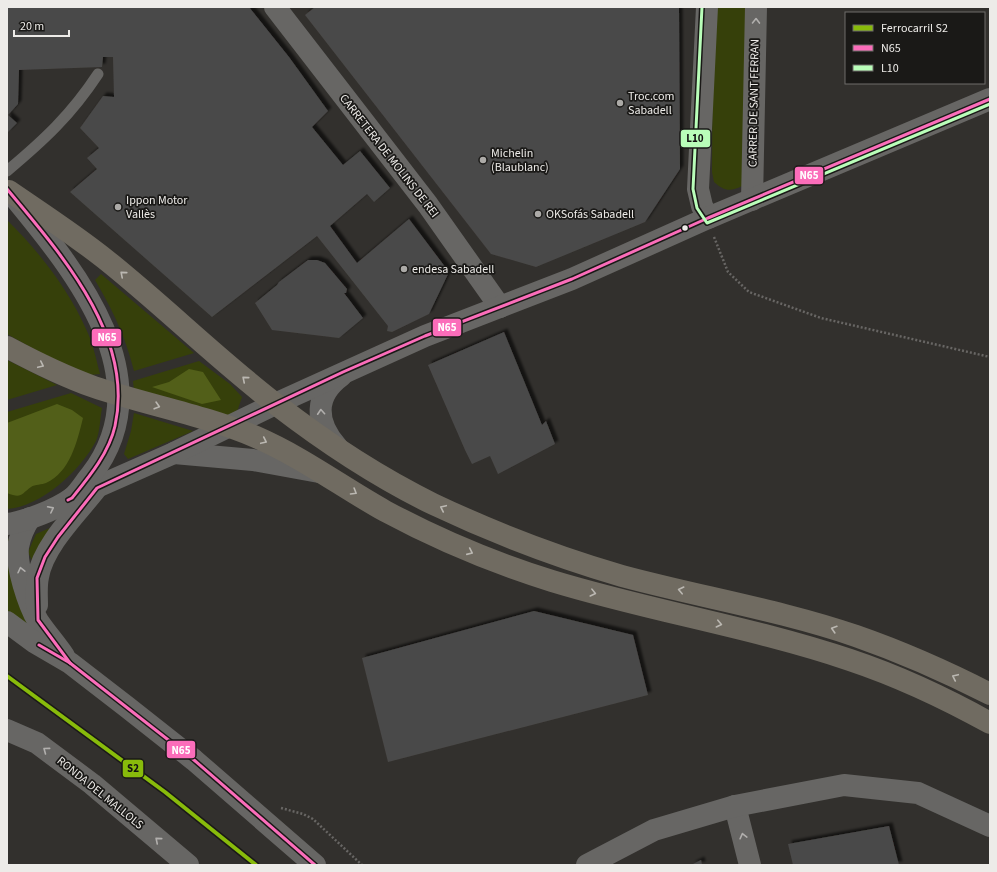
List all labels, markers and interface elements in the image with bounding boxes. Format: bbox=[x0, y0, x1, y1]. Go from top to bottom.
scale bar bbox=[14, 12, 69, 38]
legend bbox=[845, 12, 985, 84]
text: 20 m bbox=[20, 18, 44, 35]
one-way arrow bbox=[752, 18, 760, 24]
text: Ferrocarril S2 bbox=[881, 20, 948, 37]
street label: CARRER DE SANT FERRAN bbox=[744, 39, 764, 167]
text: N65 bbox=[881, 40, 901, 57]
text: L10 bbox=[881, 60, 899, 77]
place label: Troc.com Sabadell bbox=[628, 88, 674, 119]
street label: CARRETERA DE MOLINS DE REI bbox=[335, 91, 443, 221]
marker: Troc.com Sabadell bbox=[615, 98, 625, 108]
line badge: L10 bbox=[680, 129, 711, 148]
text: L10 bbox=[686, 131, 704, 146]
place label: Michelin (Blaublanc) bbox=[491, 145, 549, 176]
marker: Michelin (Blaublanc) bbox=[478, 155, 488, 165]
line badge: N65 bbox=[794, 166, 824, 185]
text: N65 bbox=[800, 168, 819, 183]
place label: Ippon Motor Vallès bbox=[126, 192, 188, 223]
marker: Ippon Motor Vallès bbox=[113, 202, 123, 212]
place label: OKSofás Sabadell bbox=[546, 206, 634, 223]
marker: OKSofás Sabadell bbox=[533, 209, 543, 219]
unlabelled marker bbox=[680, 223, 690, 233]
place label: endesa Sabadell bbox=[412, 261, 494, 278]
marker: endesa Sabadell bbox=[399, 264, 409, 274]
one-way arrow bbox=[120, 272, 127, 279]
line badge: N65 bbox=[432, 318, 462, 337]
text: N65 bbox=[438, 320, 457, 335]
line badge: N65 bbox=[91, 328, 122, 347]
text: N65 bbox=[98, 330, 117, 345]
one-way arrow bbox=[37, 360, 45, 368]
one-way arrow bbox=[242, 376, 250, 383]
one-way arrow bbox=[153, 401, 160, 410]
one-way arrow bbox=[317, 409, 326, 415]
one-way arrow bbox=[260, 436, 268, 444]
one-way arrow bbox=[350, 488, 357, 495]
one-way arrow bbox=[439, 505, 447, 513]
one-way arrow bbox=[47, 506, 54, 514]
one-way arrow bbox=[465, 547, 473, 555]
one-way arrow bbox=[17, 567, 25, 573]
one-way arrow bbox=[678, 586, 685, 595]
one-way arrow bbox=[590, 588, 596, 596]
one-way arrow bbox=[716, 619, 723, 627]
one-way arrow bbox=[831, 625, 838, 634]
one-way arrow bbox=[952, 674, 959, 682]
line badge: N65 bbox=[166, 740, 196, 759]
text: N65 bbox=[172, 743, 191, 758]
one-way arrow bbox=[43, 747, 50, 754]
street label: RONDA DEL MALLOLS bbox=[53, 753, 147, 833]
line badge: S2 bbox=[122, 759, 144, 778]
text: S2 bbox=[127, 761, 139, 776]
one-way arrow bbox=[739, 833, 747, 839]
one-way arrow bbox=[155, 837, 162, 844]

